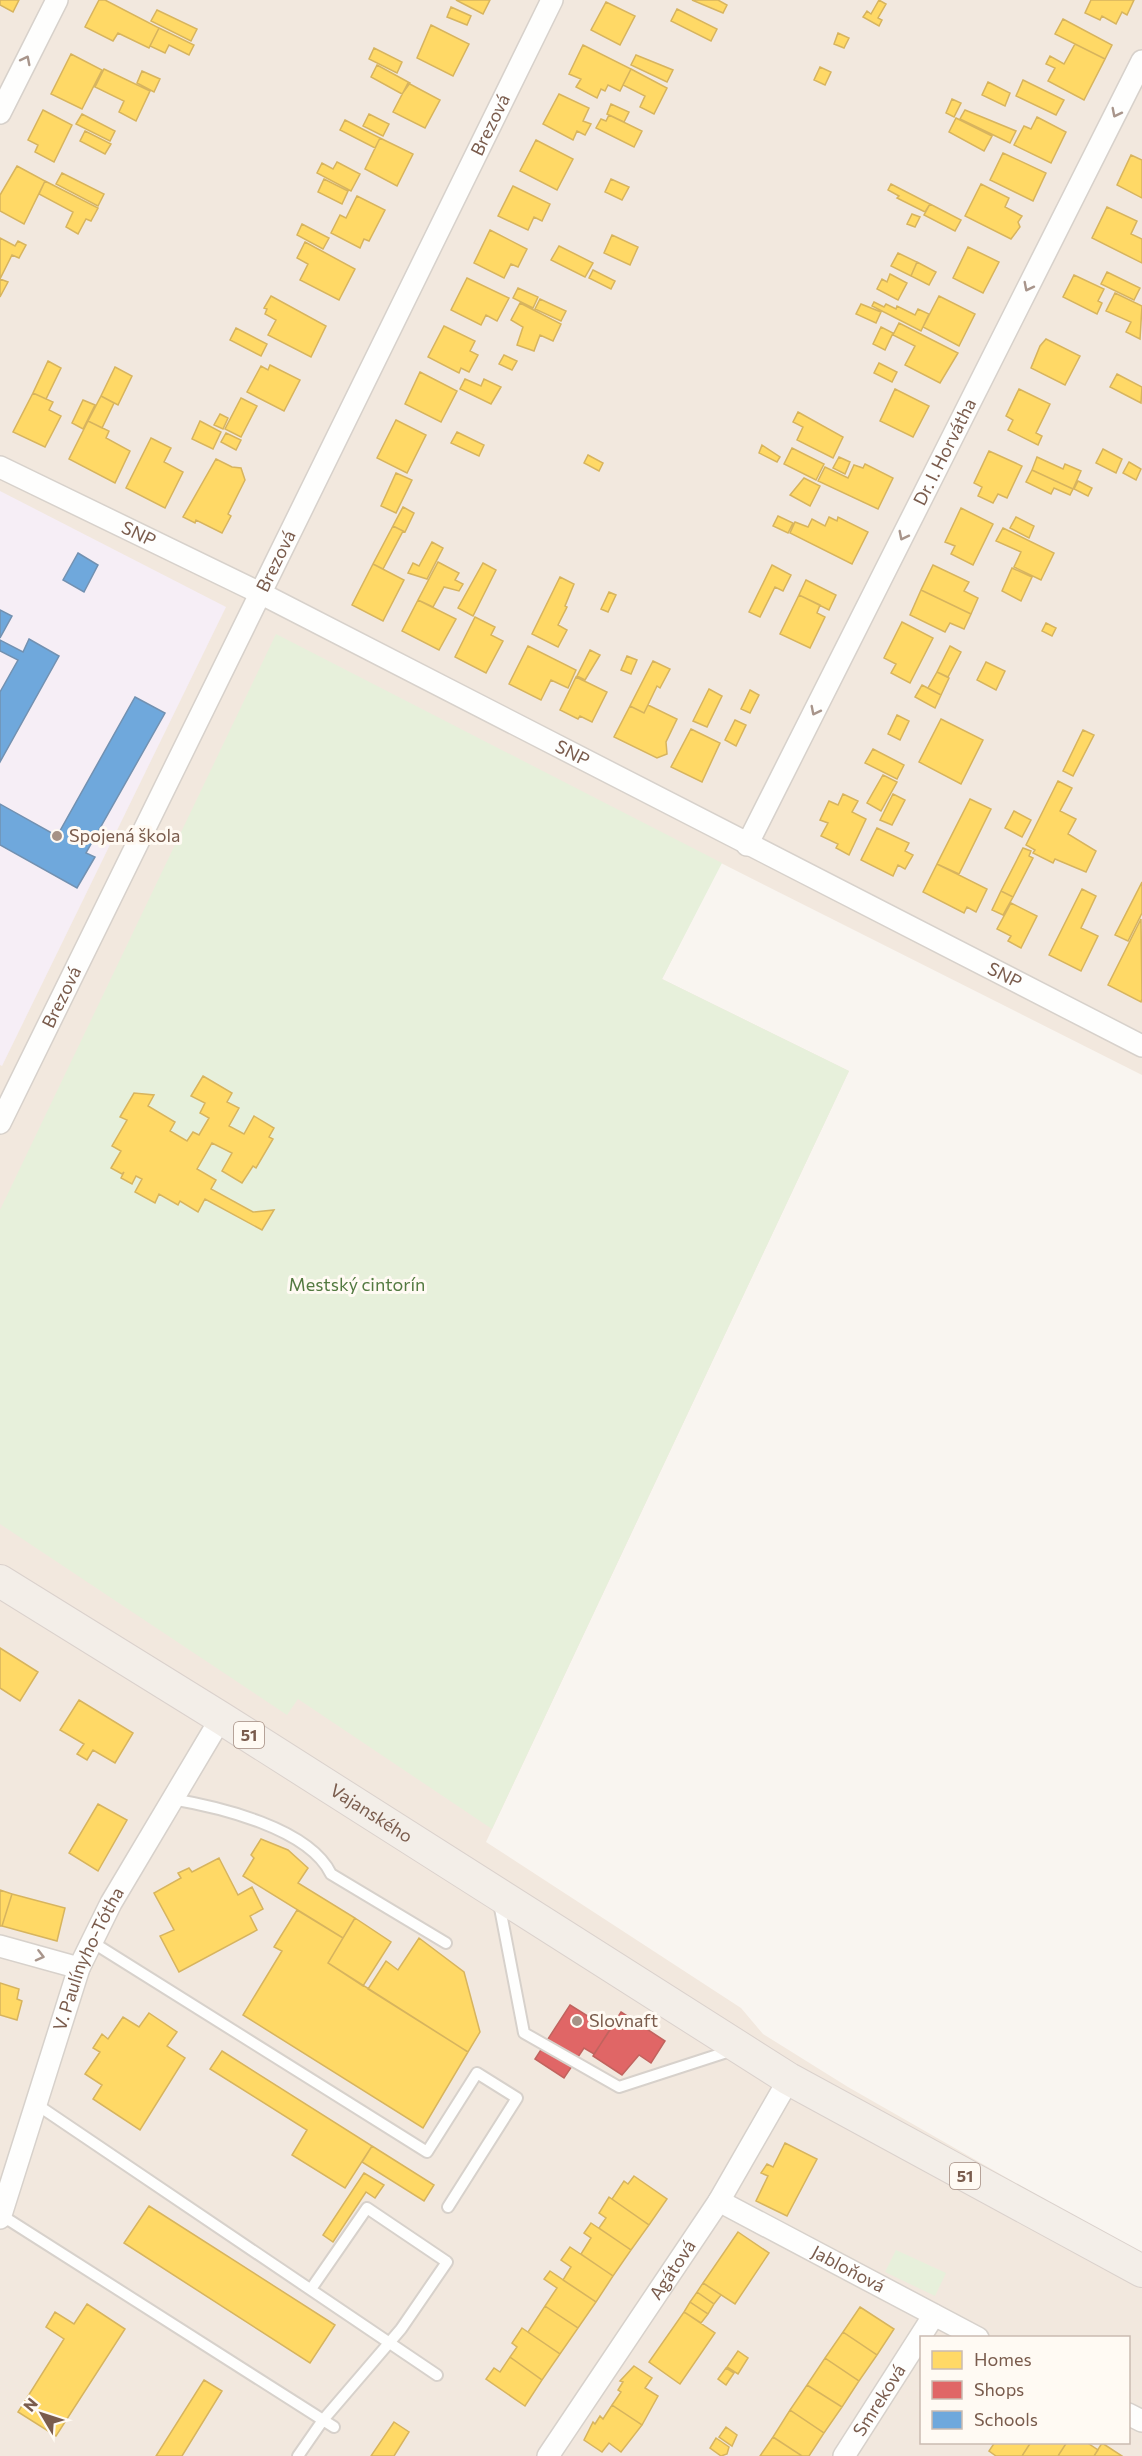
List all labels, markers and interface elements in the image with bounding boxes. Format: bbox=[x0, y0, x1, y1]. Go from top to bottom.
one-way arrow bbox=[19, 56, 31, 67]
street label: Brezová bbox=[465, 90, 514, 159]
one-way arrow bbox=[1111, 107, 1123, 118]
one-way arrow bbox=[1024, 281, 1035, 292]
street label: Dr. I. Horvátha bbox=[908, 394, 980, 509]
street label: SNP bbox=[118, 516, 160, 551]
street label: Brezová bbox=[251, 526, 300, 595]
one-way arrow bbox=[898, 530, 910, 541]
one-way arrow bbox=[811, 704, 822, 715]
street label: SNP bbox=[552, 735, 594, 770]
place label: Spojená škola bbox=[69, 824, 180, 846]
marker: Spojená škola bbox=[50, 829, 64, 843]
street label: SNP bbox=[984, 957, 1026, 992]
street label: Brezová bbox=[36, 963, 85, 1031]
park label: Mestský cintorín bbox=[289, 1273, 425, 1295]
road number: 51 bbox=[234, 1722, 264, 1748]
street label: Vajanského bbox=[326, 1778, 417, 1847]
street label: V. Paulínyho-Tótha bbox=[48, 1883, 128, 2033]
one-way arrow bbox=[35, 1949, 45, 1962]
place label: Slovnaft bbox=[589, 2009, 658, 2031]
marker: Slovnaft bbox=[570, 2014, 584, 2028]
road number: 51 bbox=[950, 2163, 980, 2189]
street label: Agátová bbox=[644, 2235, 700, 2303]
street label: Jabloňová bbox=[808, 2240, 889, 2297]
legend bbox=[920, 2336, 1130, 2444]
text: Homes bbox=[974, 2348, 1032, 2370]
street label: Smreková bbox=[848, 2360, 910, 2440]
text: Shops bbox=[974, 2378, 1024, 2400]
north arrow bbox=[12, 2384, 72, 2444]
text: N bbox=[19, 2394, 41, 2415]
text: Schools bbox=[974, 2408, 1038, 2430]

